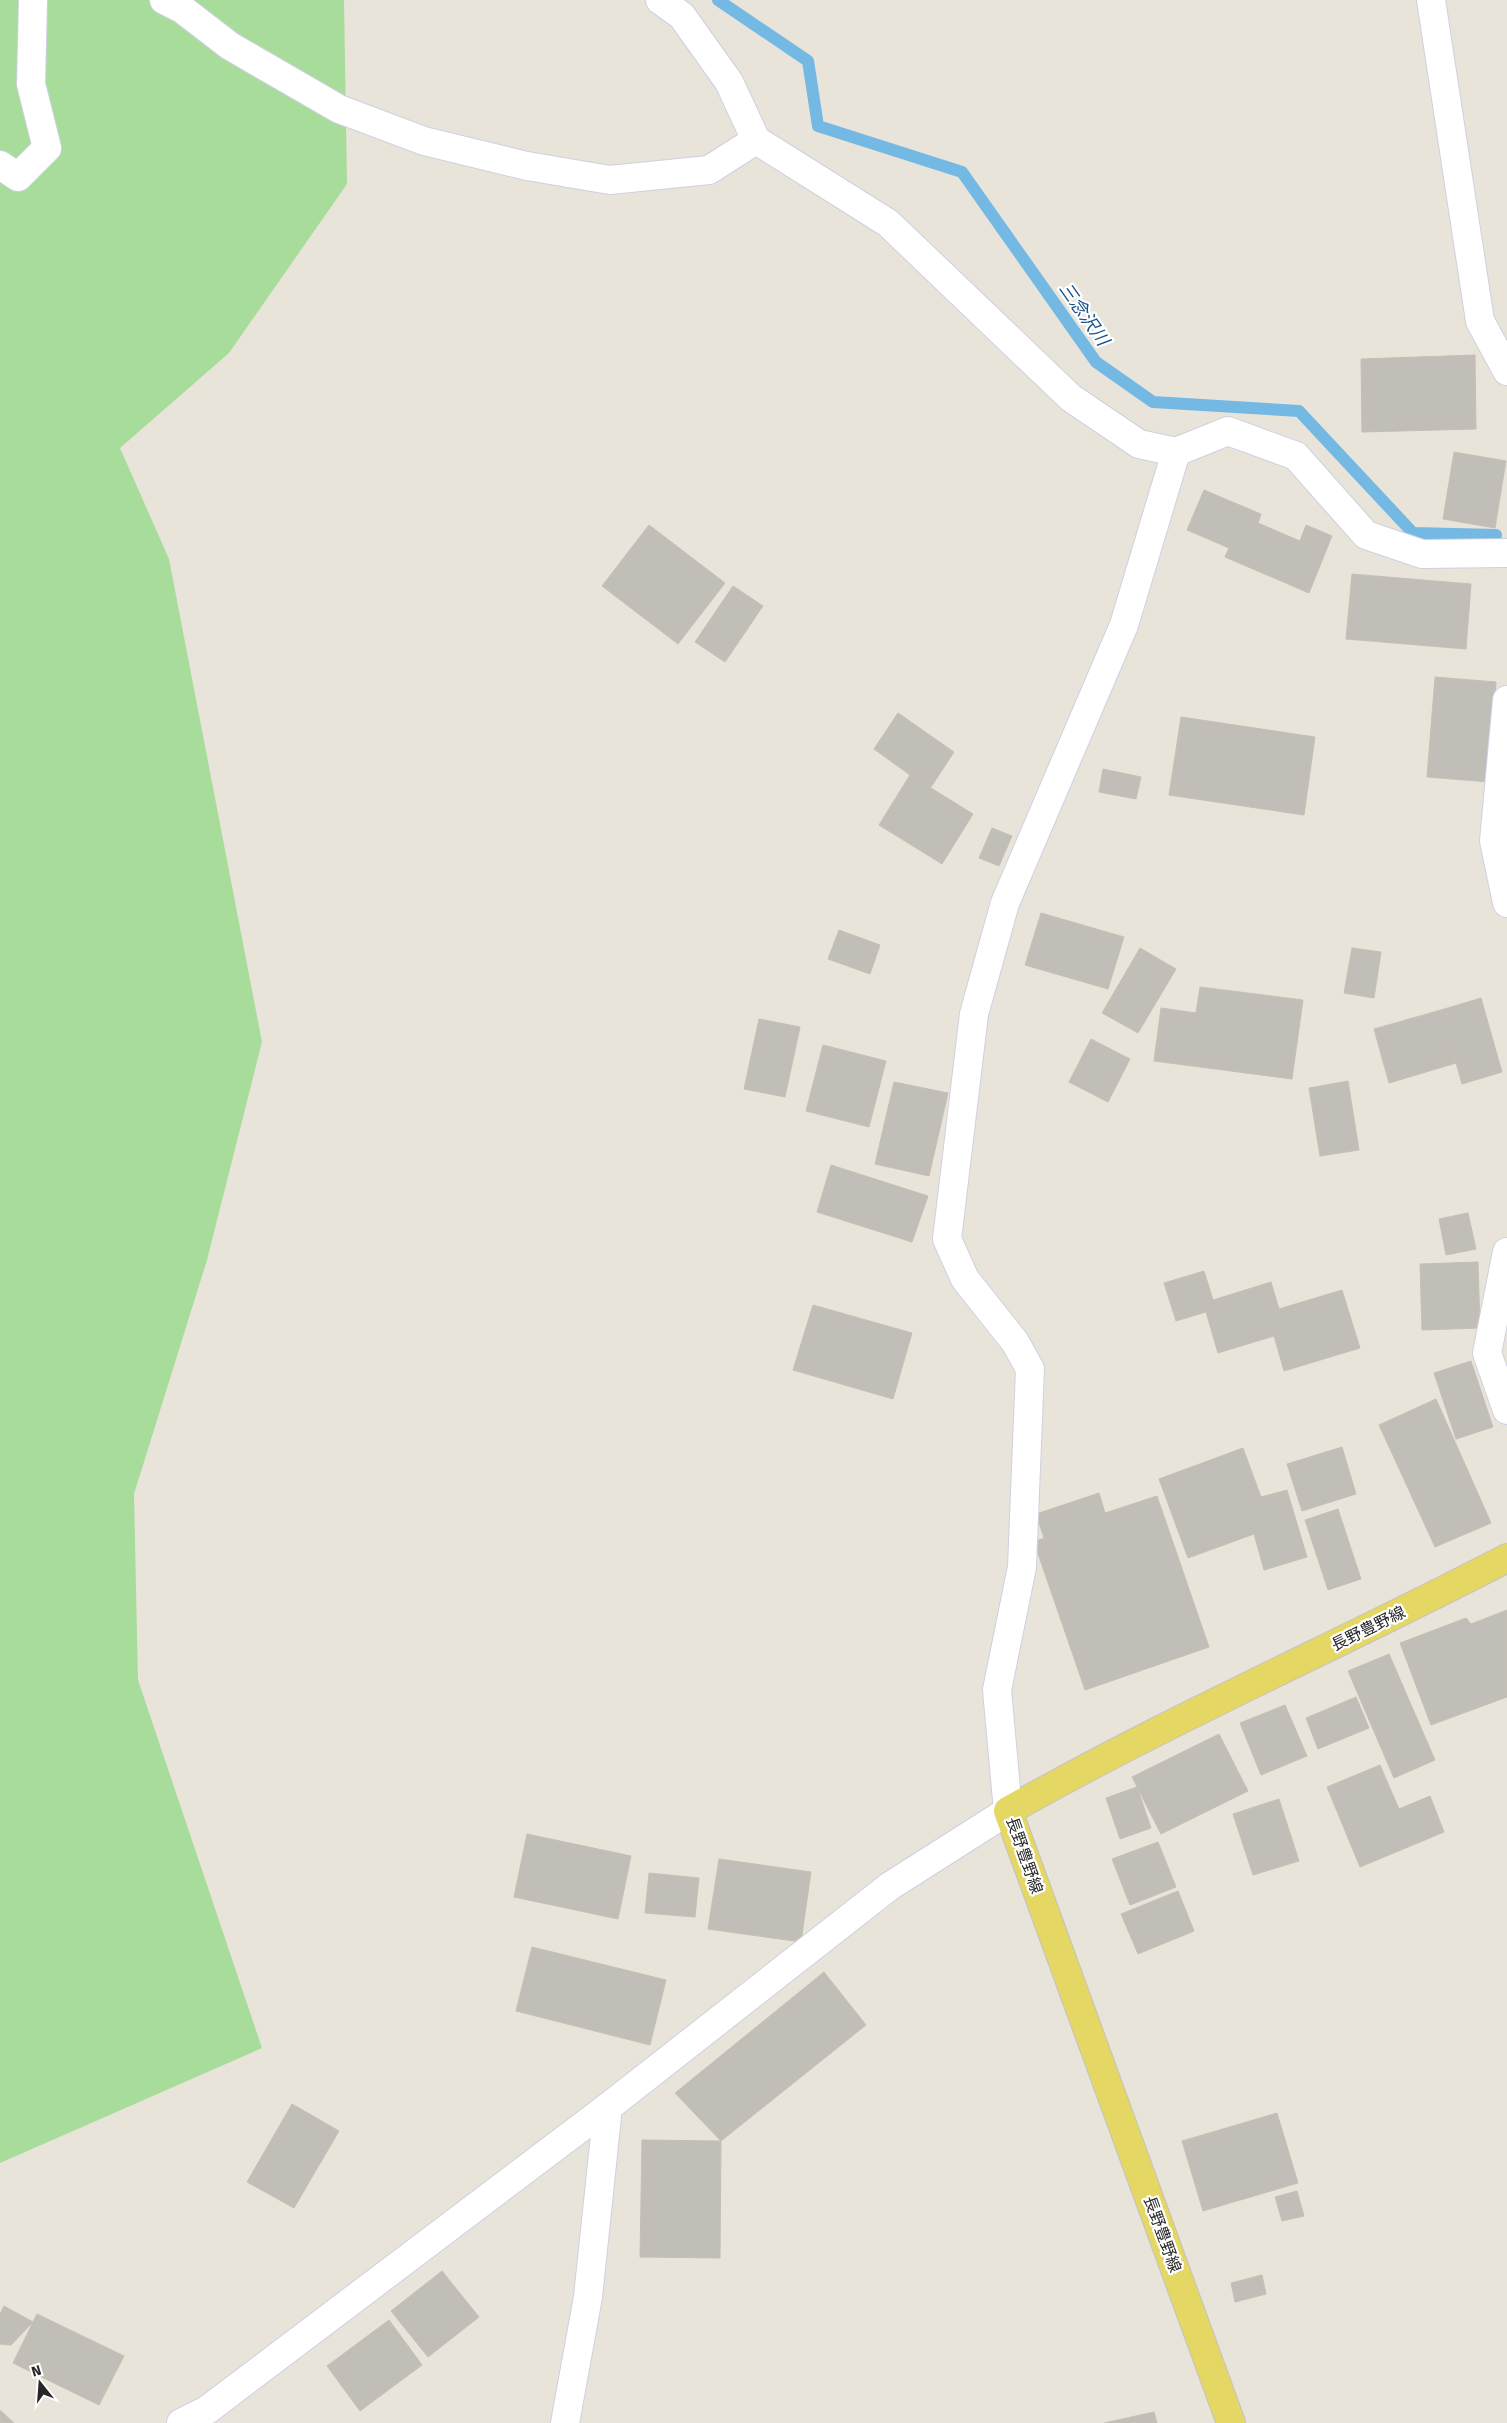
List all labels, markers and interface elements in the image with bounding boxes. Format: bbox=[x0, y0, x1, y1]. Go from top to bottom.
water label: 三念沢川 bbox=[1054, 278, 1115, 351]
street label: 長野豊野線 bbox=[1328, 1602, 1408, 1655]
street label: 長野豊野線 bbox=[1003, 1814, 1047, 1896]
street label: 長野豊野線 bbox=[1140, 2193, 1185, 2275]
north arrow bbox=[15, 2358, 65, 2408]
text: N bbox=[29, 2362, 43, 2381]

